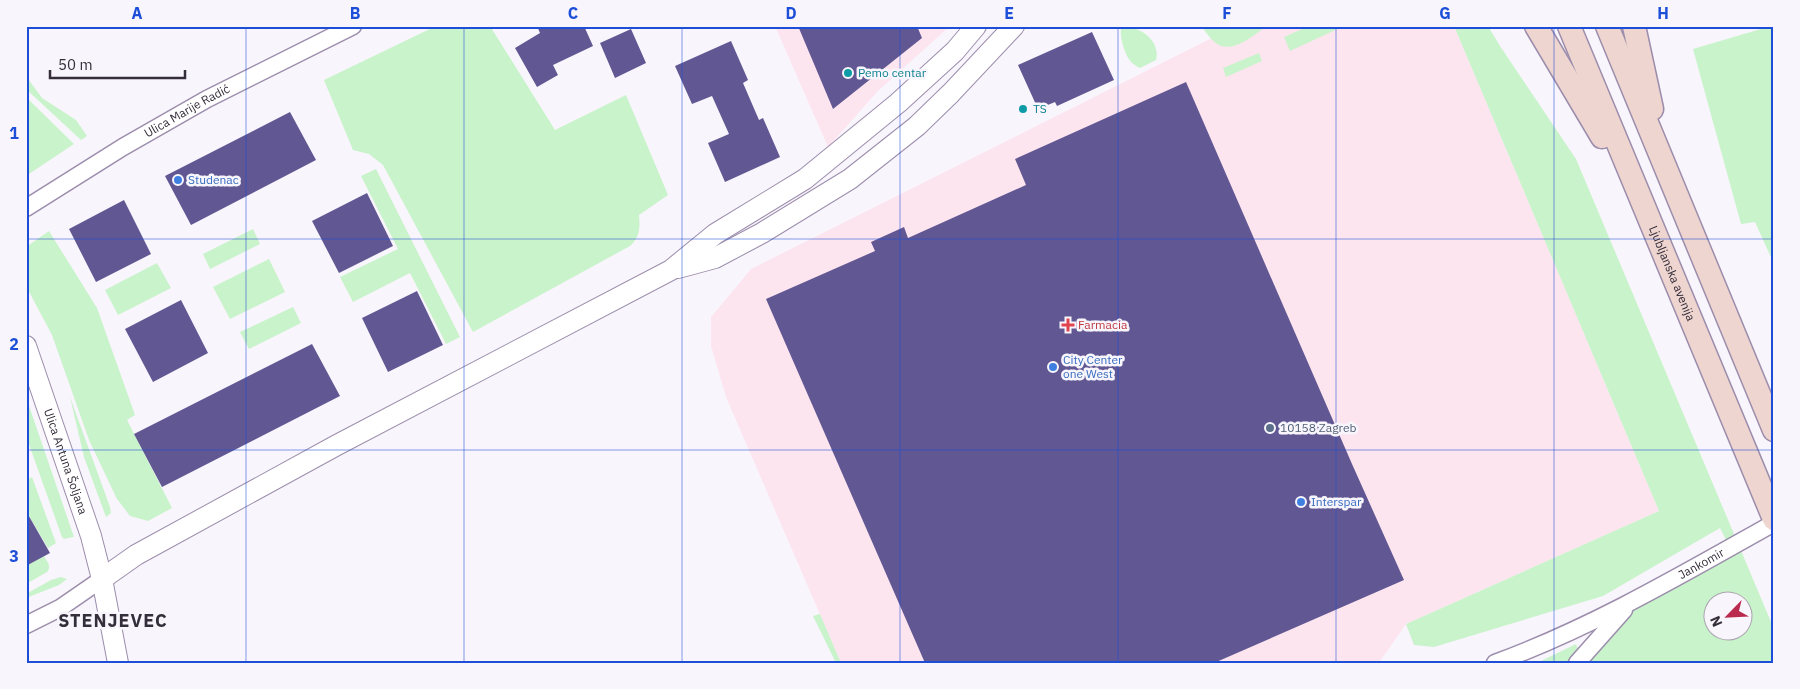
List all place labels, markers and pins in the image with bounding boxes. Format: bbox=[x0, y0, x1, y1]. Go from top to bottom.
place label: Pemo centar bbox=[858, 65, 927, 80]
marker: Pemo centar bbox=[842, 67, 854, 79]
place label: TS bbox=[1033, 101, 1047, 116]
marker: TS bbox=[1017, 103, 1029, 115]
place label: Studenac bbox=[188, 172, 239, 187]
marker: Studenac bbox=[172, 174, 184, 186]
place label: Farmacia bbox=[1078, 317, 1128, 332]
marker: Farmacia bbox=[1062, 319, 1074, 331]
place label: City Center one West bbox=[1063, 352, 1123, 381]
marker: City Center one West bbox=[1047, 361, 1059, 373]
place label: 10158 Zagreb bbox=[1280, 420, 1356, 435]
marker: 10158 Zagreb bbox=[1264, 422, 1276, 434]
place label: Interspar bbox=[1311, 494, 1362, 509]
marker: Interspar bbox=[1295, 496, 1307, 508]

